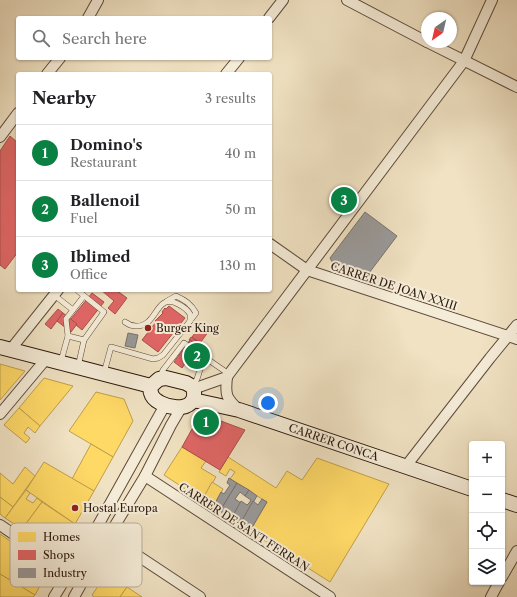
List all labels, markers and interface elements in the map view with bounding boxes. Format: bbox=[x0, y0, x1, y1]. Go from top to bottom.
north arrow bbox=[421, 12, 457, 48]
search box bbox=[16, 16, 272, 60]
icon: search bbox=[30, 27, 52, 49]
text: Search here bbox=[62, 29, 147, 48]
text: Nearby bbox=[32, 88, 96, 108]
text: 3 results bbox=[205, 90, 256, 106]
text: Domino's bbox=[70, 135, 143, 154]
text: 1 bbox=[42, 145, 48, 161]
text: 40 m bbox=[225, 145, 256, 161]
text: Restaurant bbox=[70, 154, 137, 170]
pin: 3 bbox=[331, 185, 357, 215]
text: Ballenoil bbox=[70, 191, 140, 210]
text: 2 bbox=[41, 201, 49, 217]
text: 50 m bbox=[225, 201, 256, 217]
text: Fuel bbox=[70, 210, 98, 226]
text: Iblimed bbox=[70, 247, 131, 266]
text: 3 bbox=[41, 257, 49, 273]
text: 130 m bbox=[220, 257, 256, 273]
street label: CARRER DE JOAN XXIII bbox=[329, 259, 459, 313]
text: Office bbox=[70, 266, 107, 282]
place label: Burger King bbox=[156, 321, 219, 335]
marker: Burger King bbox=[143, 323, 153, 333]
pin: 2 bbox=[184, 341, 210, 371]
your location bbox=[258, 393, 278, 413]
pin: 1 bbox=[193, 407, 219, 437]
street label: CARRER CONCA bbox=[287, 420, 381, 464]
map controls bbox=[469, 441, 505, 585]
button: + bbox=[469, 441, 505, 477]
button: − bbox=[469, 477, 505, 513]
street label: CARRER DE SANT FERRAN bbox=[176, 480, 312, 574]
place label: Hostal Europa bbox=[83, 501, 158, 515]
marker: Hostal Europa bbox=[70, 503, 80, 513]
button: locate bbox=[469, 513, 505, 549]
legend bbox=[10, 523, 142, 587]
text: Homes bbox=[43, 530, 80, 544]
text: Shops bbox=[43, 548, 75, 562]
button: layers bbox=[469, 549, 505, 585]
text: Industry bbox=[43, 566, 88, 580]

